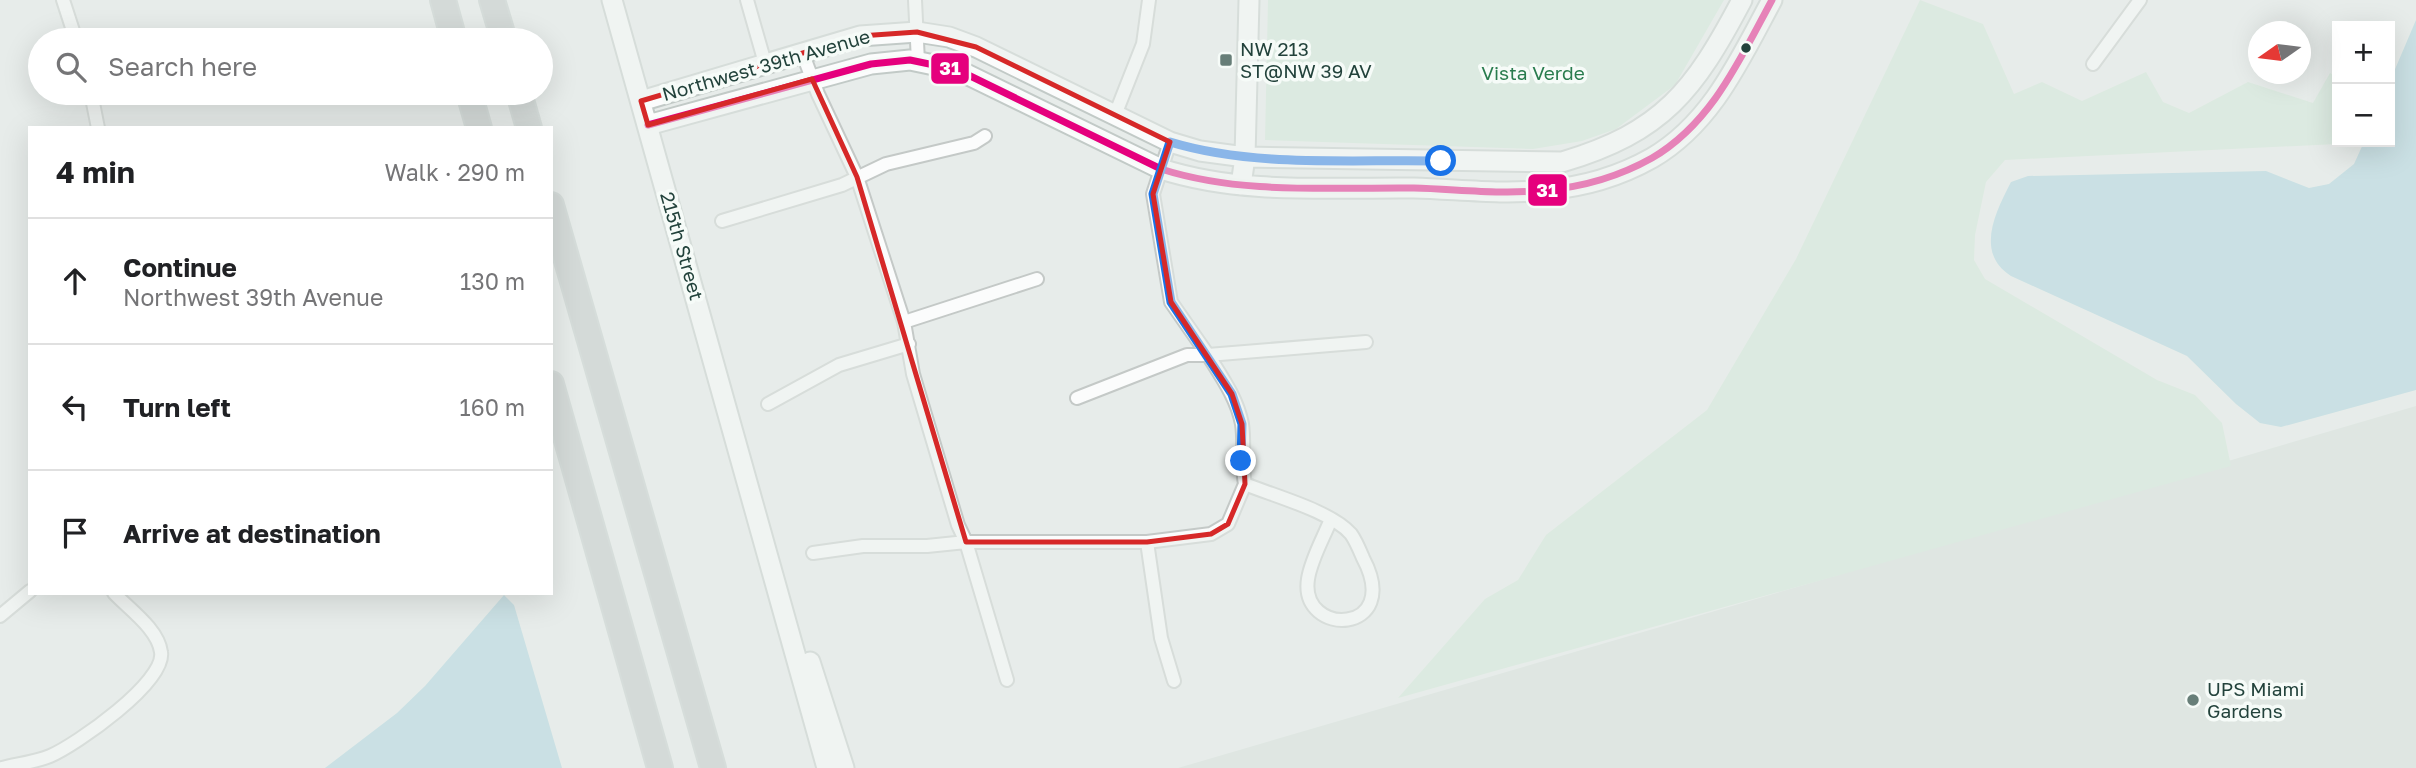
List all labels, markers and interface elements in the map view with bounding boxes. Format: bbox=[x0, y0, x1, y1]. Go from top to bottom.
north arrow bbox=[2248, 21, 2311, 84]
map controls bbox=[2332, 21, 2395, 147]
button: + bbox=[2332, 21, 2395, 84]
street label: Northwest 39th Avenue bbox=[659, 24, 872, 105]
search box bbox=[28, 28, 553, 105]
place label: NW 213 ST@NW 39 AV bbox=[1240, 37, 1372, 82]
unlabelled marker bbox=[1739, 41, 1753, 55]
icon: search bbox=[52, 48, 90, 86]
text: Search here bbox=[108, 51, 257, 82]
line badge: 31 bbox=[930, 52, 970, 85]
marker: NW 213 ST@NW 39 AV bbox=[1218, 52, 1234, 68]
text: 31 bbox=[939, 56, 961, 79]
park label: Vista Verde bbox=[1481, 61, 1585, 84]
button: − bbox=[2332, 84, 2395, 147]
route start bbox=[1425, 145, 1456, 176]
text: 4 min bbox=[56, 154, 135, 190]
text: Walk · 290 m bbox=[384, 158, 525, 186]
line badge: 31 bbox=[1527, 173, 1568, 207]
text: 31 bbox=[1536, 178, 1558, 201]
street label: 215th Street bbox=[656, 189, 709, 303]
text: Continue bbox=[123, 252, 237, 283]
icon: ahead bbox=[56, 262, 94, 300]
text: 130 m bbox=[460, 267, 525, 295]
text: Northwest 39th Avenue bbox=[123, 283, 383, 311]
icon: left bbox=[56, 388, 94, 426]
text: Turn left bbox=[123, 392, 231, 423]
text: 160 m bbox=[460, 393, 525, 421]
route end bbox=[1225, 445, 1256, 476]
icon: arrive bbox=[56, 514, 94, 552]
text: Arrive at destination bbox=[123, 518, 381, 549]
place label: UPS Miami Gardens bbox=[2207, 677, 2304, 722]
marker: UPS Miami Gardens bbox=[2185, 692, 2201, 708]

